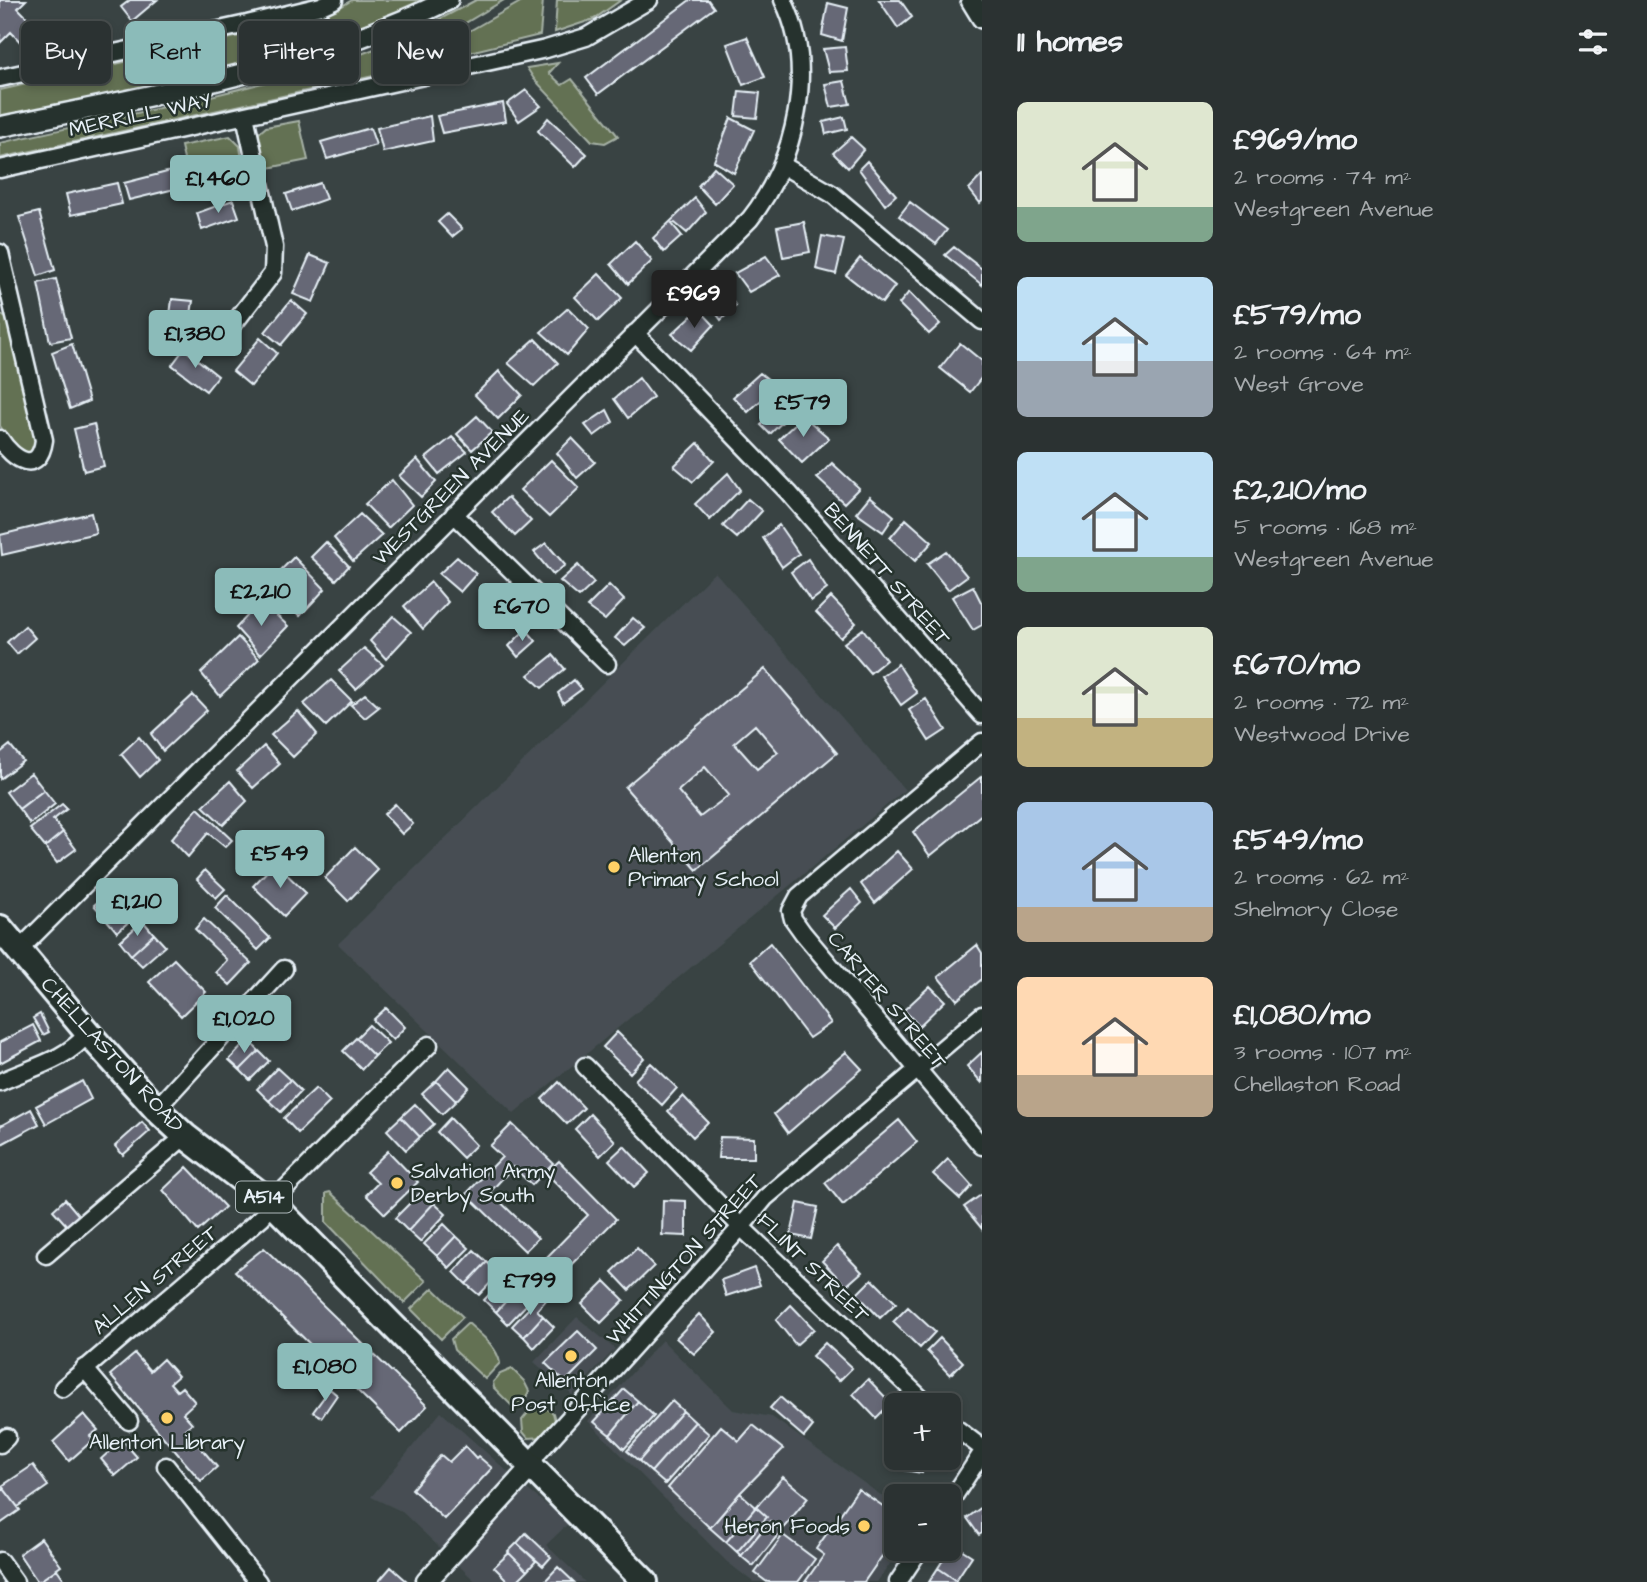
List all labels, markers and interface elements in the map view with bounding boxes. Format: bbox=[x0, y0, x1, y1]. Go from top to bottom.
chip: Buy bbox=[21, 21, 111, 84]
chip: Rent bbox=[125, 21, 225, 84]
chip: Filters bbox=[239, 21, 359, 84]
chip: New bbox=[373, 21, 469, 84]
text: 11 homes bbox=[1017, 21, 1123, 63]
icon: filters bbox=[1574, 23, 1612, 61]
street label: MERRILL WAY bbox=[66, 86, 214, 144]
text: £969/mo bbox=[1234, 119, 1357, 161]
icon: home bbox=[1073, 130, 1157, 214]
pin: £1,460 bbox=[161, 156, 275, 215]
text: 2 rooms · 74 m² bbox=[1234, 161, 1412, 193]
text: £1,460 bbox=[186, 162, 250, 194]
text: Westgreen Avenue bbox=[1234, 193, 1434, 225]
pin: £969 bbox=[653, 270, 735, 330]
text: £969 bbox=[667, 277, 721, 309]
text: £579/mo bbox=[1234, 294, 1361, 336]
icon: home bbox=[1073, 305, 1157, 389]
pin: £1,380 bbox=[138, 310, 252, 370]
text: £1,380 bbox=[165, 317, 225, 349]
text: 2 rooms · 64 m² bbox=[1234, 336, 1412, 368]
text: West Grove bbox=[1234, 368, 1364, 400]
pin: £579 bbox=[762, 380, 844, 439]
text: £579 bbox=[775, 386, 831, 418]
street label: WESTGREEN AVENUE bbox=[366, 402, 536, 572]
text: £2,210/mo bbox=[1234, 469, 1366, 511]
icon: home bbox=[1073, 480, 1157, 564]
street label: BENNETT STREET bbox=[817, 496, 958, 652]
text: 5 rooms · 168 m² bbox=[1234, 511, 1417, 543]
text: Westgreen Avenue bbox=[1234, 543, 1434, 575]
pin: £2,210 bbox=[204, 568, 318, 628]
text: £2,210 bbox=[231, 575, 291, 607]
pin: £670 bbox=[481, 584, 563, 643]
text: £670 bbox=[494, 590, 550, 622]
text: £670/mo bbox=[1234, 644, 1360, 686]
icon: home bbox=[1073, 655, 1157, 739]
text: 2 rooms · 72 m² bbox=[1234, 686, 1409, 718]
text: Westwood Drive bbox=[1234, 718, 1410, 750]
text: £549/mo bbox=[1234, 819, 1363, 861]
pin: £549 bbox=[239, 830, 321, 890]
icon: home bbox=[1073, 830, 1157, 914]
text: £549 bbox=[251, 837, 309, 869]
place label: Allenton Primary School bbox=[628, 841, 779, 896]
marker: Allenton Primary School bbox=[606, 859, 622, 875]
text: 2 rooms · 62 m² bbox=[1234, 861, 1409, 893]
pin: £1,210 bbox=[80, 878, 194, 938]
text: £1,210 bbox=[112, 885, 162, 917]
text: Shelmory Close bbox=[1234, 893, 1398, 925]
street label: CARTER STREET bbox=[821, 925, 954, 1076]
street label: CHELLASTON ROAD bbox=[34, 971, 190, 1140]
text: £1,080/mo bbox=[1234, 994, 1371, 1036]
pin: £1,020 bbox=[187, 996, 301, 1055]
text: £1,020 bbox=[213, 1002, 275, 1034]
icon: home bbox=[1073, 1005, 1157, 1089]
text: 3 rooms · 107 m² bbox=[1234, 1036, 1412, 1068]
text: Chellaston Road bbox=[1234, 1068, 1400, 1100]
place label: Salvation Army Derby South bbox=[411, 1157, 556, 1212]
street label: WHITTINGTON STREET bbox=[599, 1167, 769, 1351]
marker: Salvation Army Derby South bbox=[389, 1175, 405, 1191]
road number: A514 bbox=[236, 1182, 292, 1212]
street label: FLINT STREET bbox=[750, 1207, 876, 1330]
street label: ALLEN STREET bbox=[86, 1218, 225, 1341]
pin: £799 bbox=[489, 1258, 571, 1317]
text: £799 bbox=[504, 1264, 556, 1296]
pin: £1,080 bbox=[268, 1344, 382, 1403]
marker: Allenton Post Office bbox=[563, 1348, 579, 1364]
text: £1,080 bbox=[293, 1350, 357, 1382]
place label: Allenton Post Office bbox=[511, 1366, 631, 1419]
map controls bbox=[884, 1393, 961, 1561]
button: + bbox=[884, 1393, 961, 1470]
marker: Allenton Library bbox=[159, 1410, 175, 1426]
place label: Allenton Library bbox=[89, 1428, 245, 1459]
button: − bbox=[884, 1484, 961, 1561]
place label: Heron Foods bbox=[724, 1512, 850, 1541]
marker: Heron Foods bbox=[856, 1518, 872, 1534]

